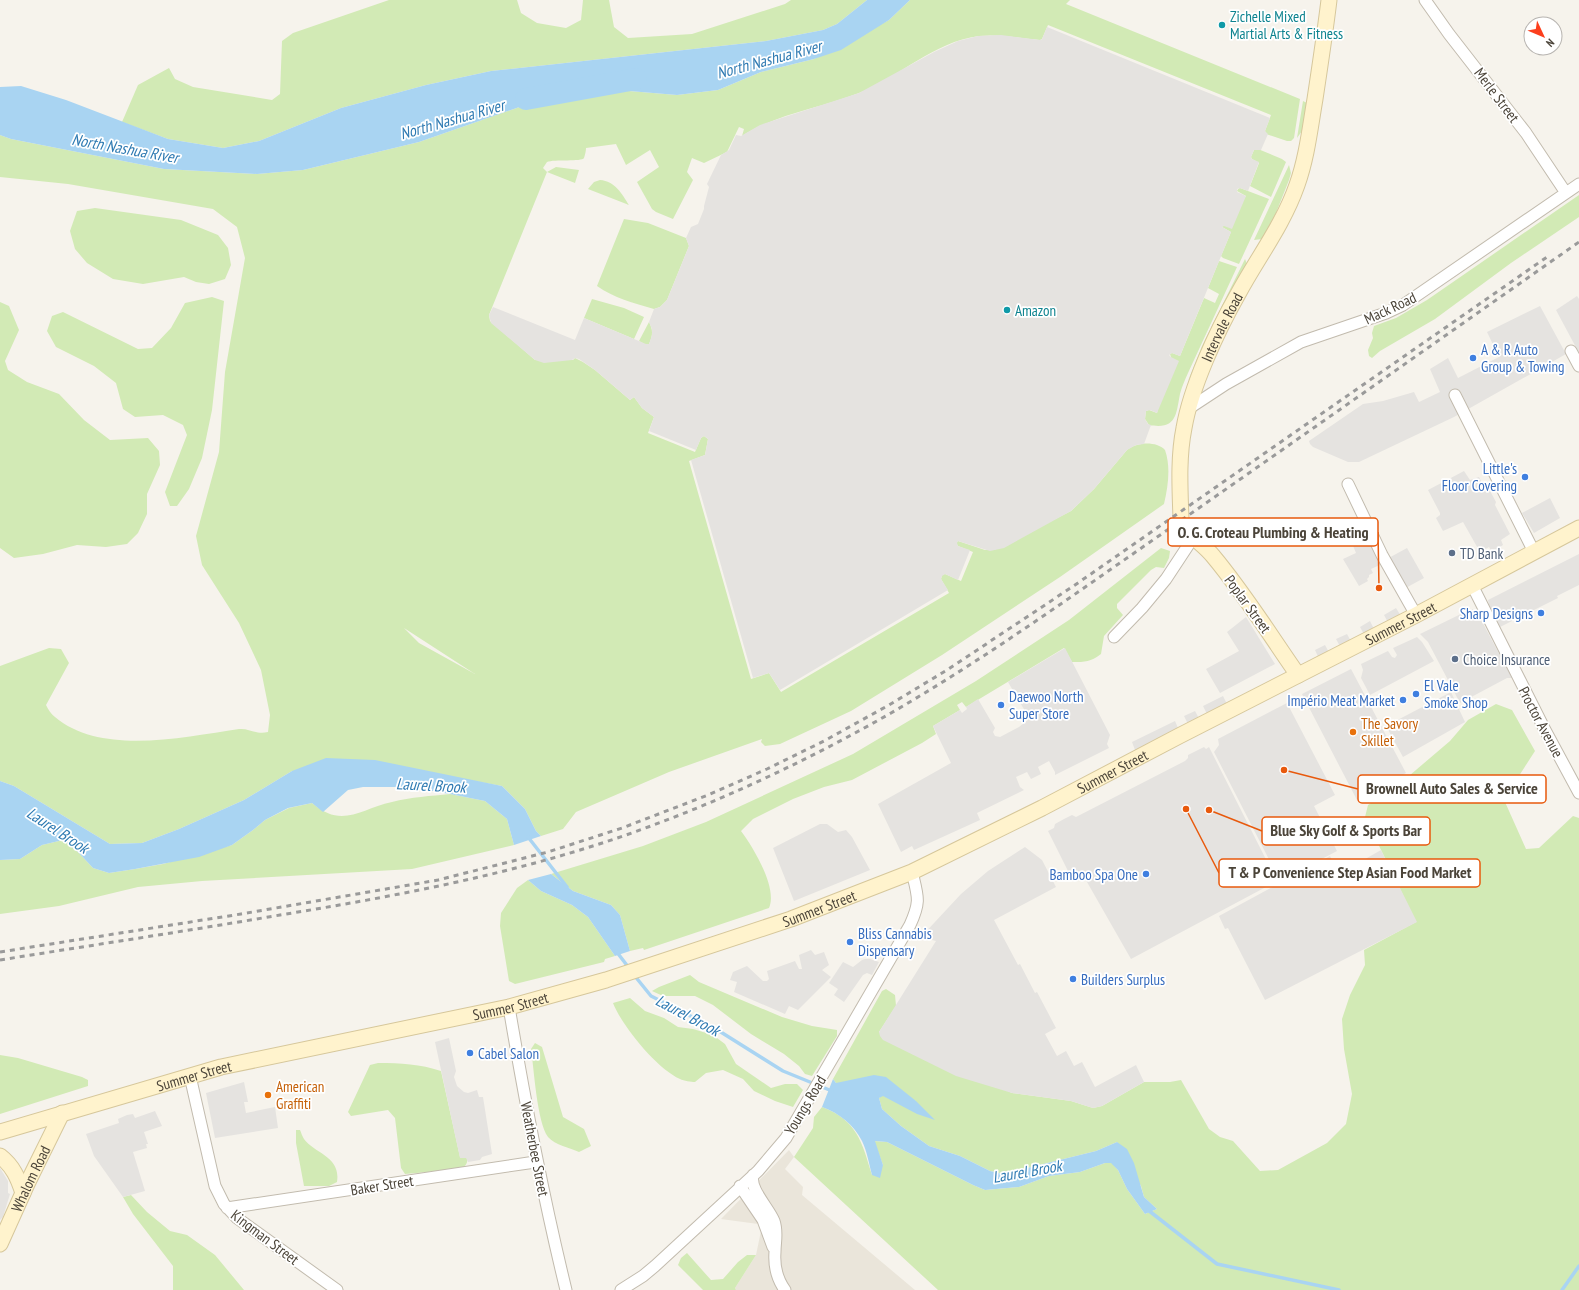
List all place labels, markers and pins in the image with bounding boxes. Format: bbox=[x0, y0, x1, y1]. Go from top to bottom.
place label: Zichelle Mixed Martial Arts & Fitness bbox=[1230, 7, 1343, 43]
marker: Zichelle Mixed Martial Arts & Fitness bbox=[1217, 20, 1227, 30]
place label: Amazon bbox=[1015, 301, 1056, 320]
marker: Amazon bbox=[1002, 305, 1012, 315]
place label: A & R Auto Group & Towing bbox=[1481, 340, 1565, 376]
marker: A & R Auto Group & Towing bbox=[1468, 353, 1478, 363]
place label: Little's Floor Covering bbox=[1442, 459, 1517, 495]
marker: Little's Floor Covering bbox=[1520, 472, 1530, 482]
callout: O. G. Croteau Plumbing & Heating bbox=[1168, 518, 1378, 546]
place label: TD Bank bbox=[1460, 544, 1503, 563]
marker: TD Bank bbox=[1447, 548, 1457, 558]
place label: Sharp Designs bbox=[1460, 604, 1533, 623]
marker: Sharp Designs bbox=[1536, 608, 1546, 618]
place label: Choice Insurance bbox=[1463, 650, 1550, 669]
marker: Choice Insurance bbox=[1450, 654, 1460, 664]
place label: El Vale Smoke Shop bbox=[1424, 676, 1488, 712]
place label: Daewoo North Super Store bbox=[1009, 687, 1084, 723]
marker: El Vale Smoke Shop bbox=[1411, 689, 1421, 699]
place label: Império Meat Market bbox=[1287, 691, 1395, 710]
marker: Império Meat Market bbox=[1398, 695, 1408, 705]
marker: Daewoo North Super Store bbox=[996, 700, 1006, 710]
place label: The Savory Skillet bbox=[1361, 714, 1419, 750]
marker: The Savory Skillet bbox=[1348, 727, 1358, 737]
callout: Brownell Auto Sales & Service bbox=[1358, 775, 1546, 803]
callout: Blue Sky Golf & Sports Bar bbox=[1262, 817, 1430, 845]
callout: T & P Convenience Step Asian Food Market bbox=[1219, 859, 1480, 887]
place label: Bamboo Spa One bbox=[1049, 865, 1138, 884]
marker: Bamboo Spa One bbox=[1141, 869, 1151, 879]
place label: Bliss Cannabis Dispensary bbox=[858, 924, 932, 960]
marker: Bliss Cannabis Dispensary bbox=[845, 937, 855, 947]
place label: Builders Surplus bbox=[1081, 970, 1165, 989]
marker: Builders Surplus bbox=[1068, 974, 1078, 984]
place label: Cabel Salon bbox=[478, 1044, 539, 1063]
marker: Cabel Salon bbox=[465, 1048, 475, 1058]
place label: American Graffiti bbox=[276, 1077, 324, 1113]
marker: American Graffiti bbox=[263, 1090, 273, 1100]

